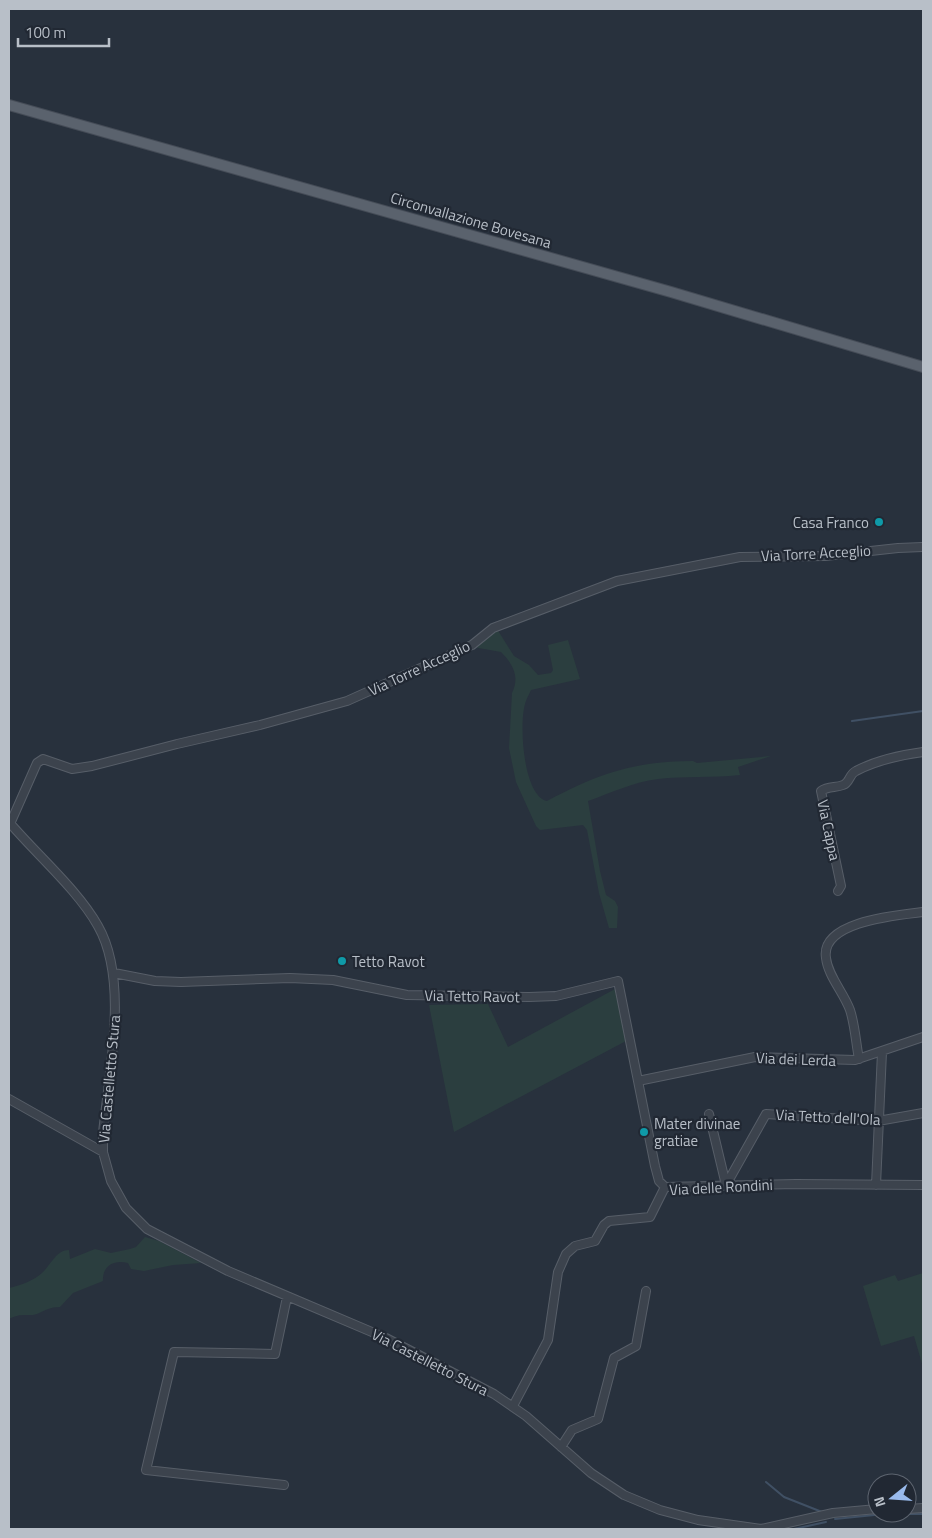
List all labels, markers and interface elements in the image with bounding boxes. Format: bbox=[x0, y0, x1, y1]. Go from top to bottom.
scale bar bbox=[18, 15, 109, 47]
text: 100 m bbox=[25, 21, 66, 44]
street label: Circonvallazione Bovesana bbox=[388, 186, 555, 254]
place label: Casa Franco bbox=[793, 511, 869, 534]
marker: Casa Franco bbox=[873, 516, 885, 528]
street label: Via Torre Acceglio bbox=[760, 539, 872, 567]
street label: Via Torre Acceglio bbox=[364, 634, 474, 702]
street label: Via Cappa bbox=[811, 797, 847, 863]
place label: Tetto Ravot bbox=[352, 950, 425, 973]
marker: Tetto Ravot bbox=[336, 955, 348, 967]
street label: Via Tetto Ravot bbox=[424, 984, 521, 1008]
street label: Via Castelletto Stura bbox=[92, 1014, 126, 1144]
street label: Via dei Lerda bbox=[756, 1046, 837, 1072]
street label: Via Tetto dell'Ola bbox=[775, 1103, 882, 1131]
place label: Mater divinae gratiae bbox=[654, 1112, 740, 1152]
marker: Mater divinae gratiae bbox=[638, 1126, 650, 1138]
street label: Via delle Rondini bbox=[669, 1173, 773, 1201]
street label: Via Castelletto Stura bbox=[368, 1323, 493, 1402]
north arrow bbox=[867, 1473, 917, 1523]
text: N bbox=[868, 1494, 891, 1510]

